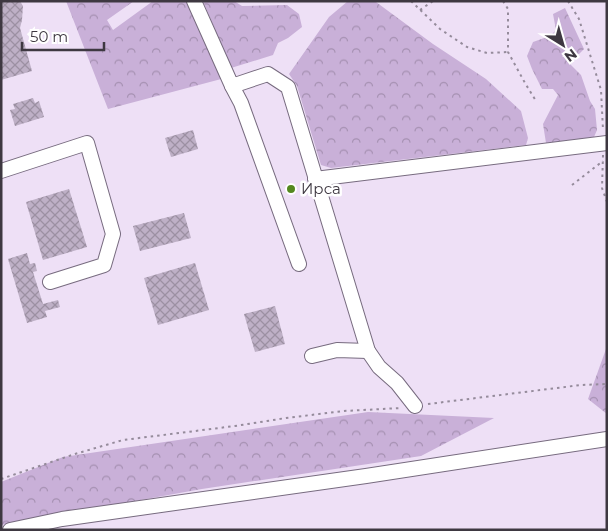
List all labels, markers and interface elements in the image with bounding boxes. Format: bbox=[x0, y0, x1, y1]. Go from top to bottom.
scale bar bbox=[22, 20, 105, 52]
north arrow bbox=[538, 20, 588, 70]
text: 50 m bbox=[30, 27, 68, 46]
text: N bbox=[561, 45, 581, 66]
place label: Ирса bbox=[301, 179, 341, 198]
marker: Ирса bbox=[285, 183, 297, 195]

